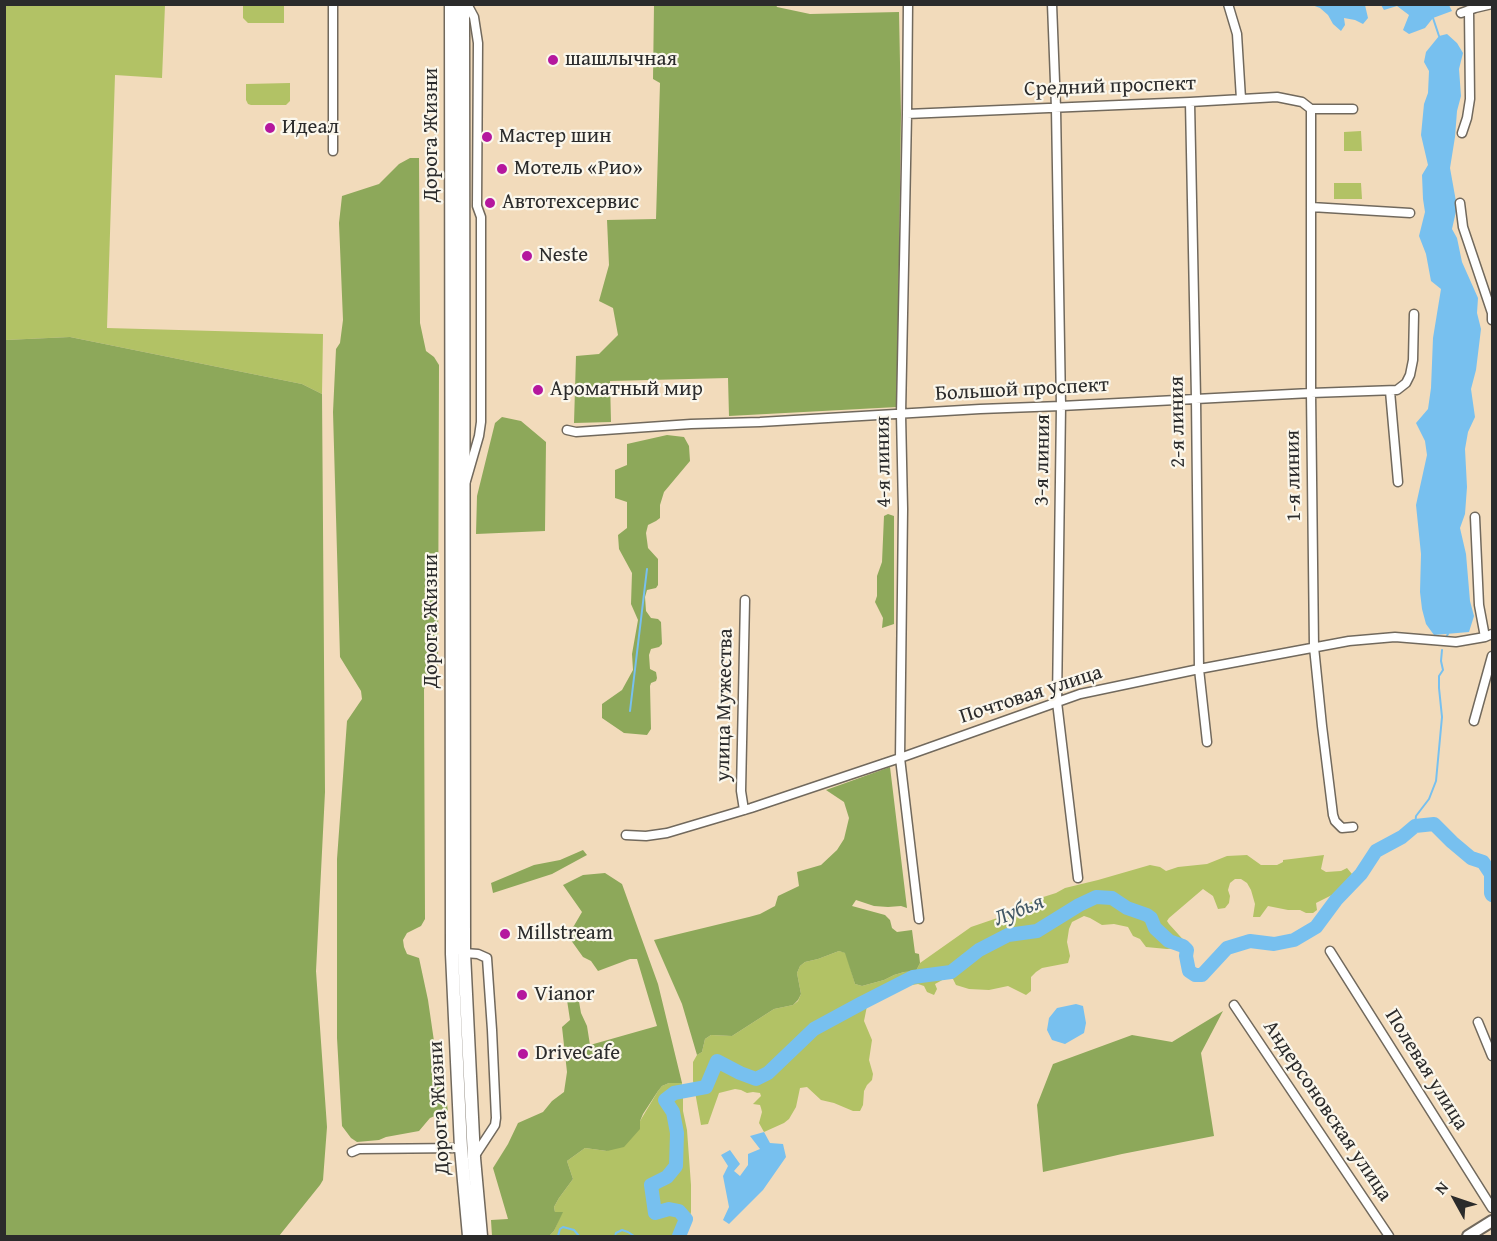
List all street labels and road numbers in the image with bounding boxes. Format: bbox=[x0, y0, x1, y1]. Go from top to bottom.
street label: Дорога Жизни bbox=[419, 68, 445, 202]
street label: Средний проспект bbox=[1024, 71, 1196, 103]
street label: Большой проспект bbox=[935, 373, 1109, 407]
street label: 2-я линия bbox=[1165, 376, 1191, 468]
street label: 3-я линия bbox=[1030, 414, 1056, 506]
street label: 4-я линия bbox=[871, 416, 897, 508]
street label: 1-я линия bbox=[1281, 430, 1307, 522]
street label: Дорога Жизни bbox=[419, 554, 445, 688]
street label: улица Мужества bbox=[711, 628, 739, 782]
street label: Почтовая улица bbox=[956, 660, 1106, 730]
street label: Полевая улица bbox=[1379, 1005, 1473, 1135]
street label: Андерсоновская улица bbox=[1257, 1016, 1397, 1206]
street label: Дорога Жизни bbox=[424, 1040, 456, 1176]

